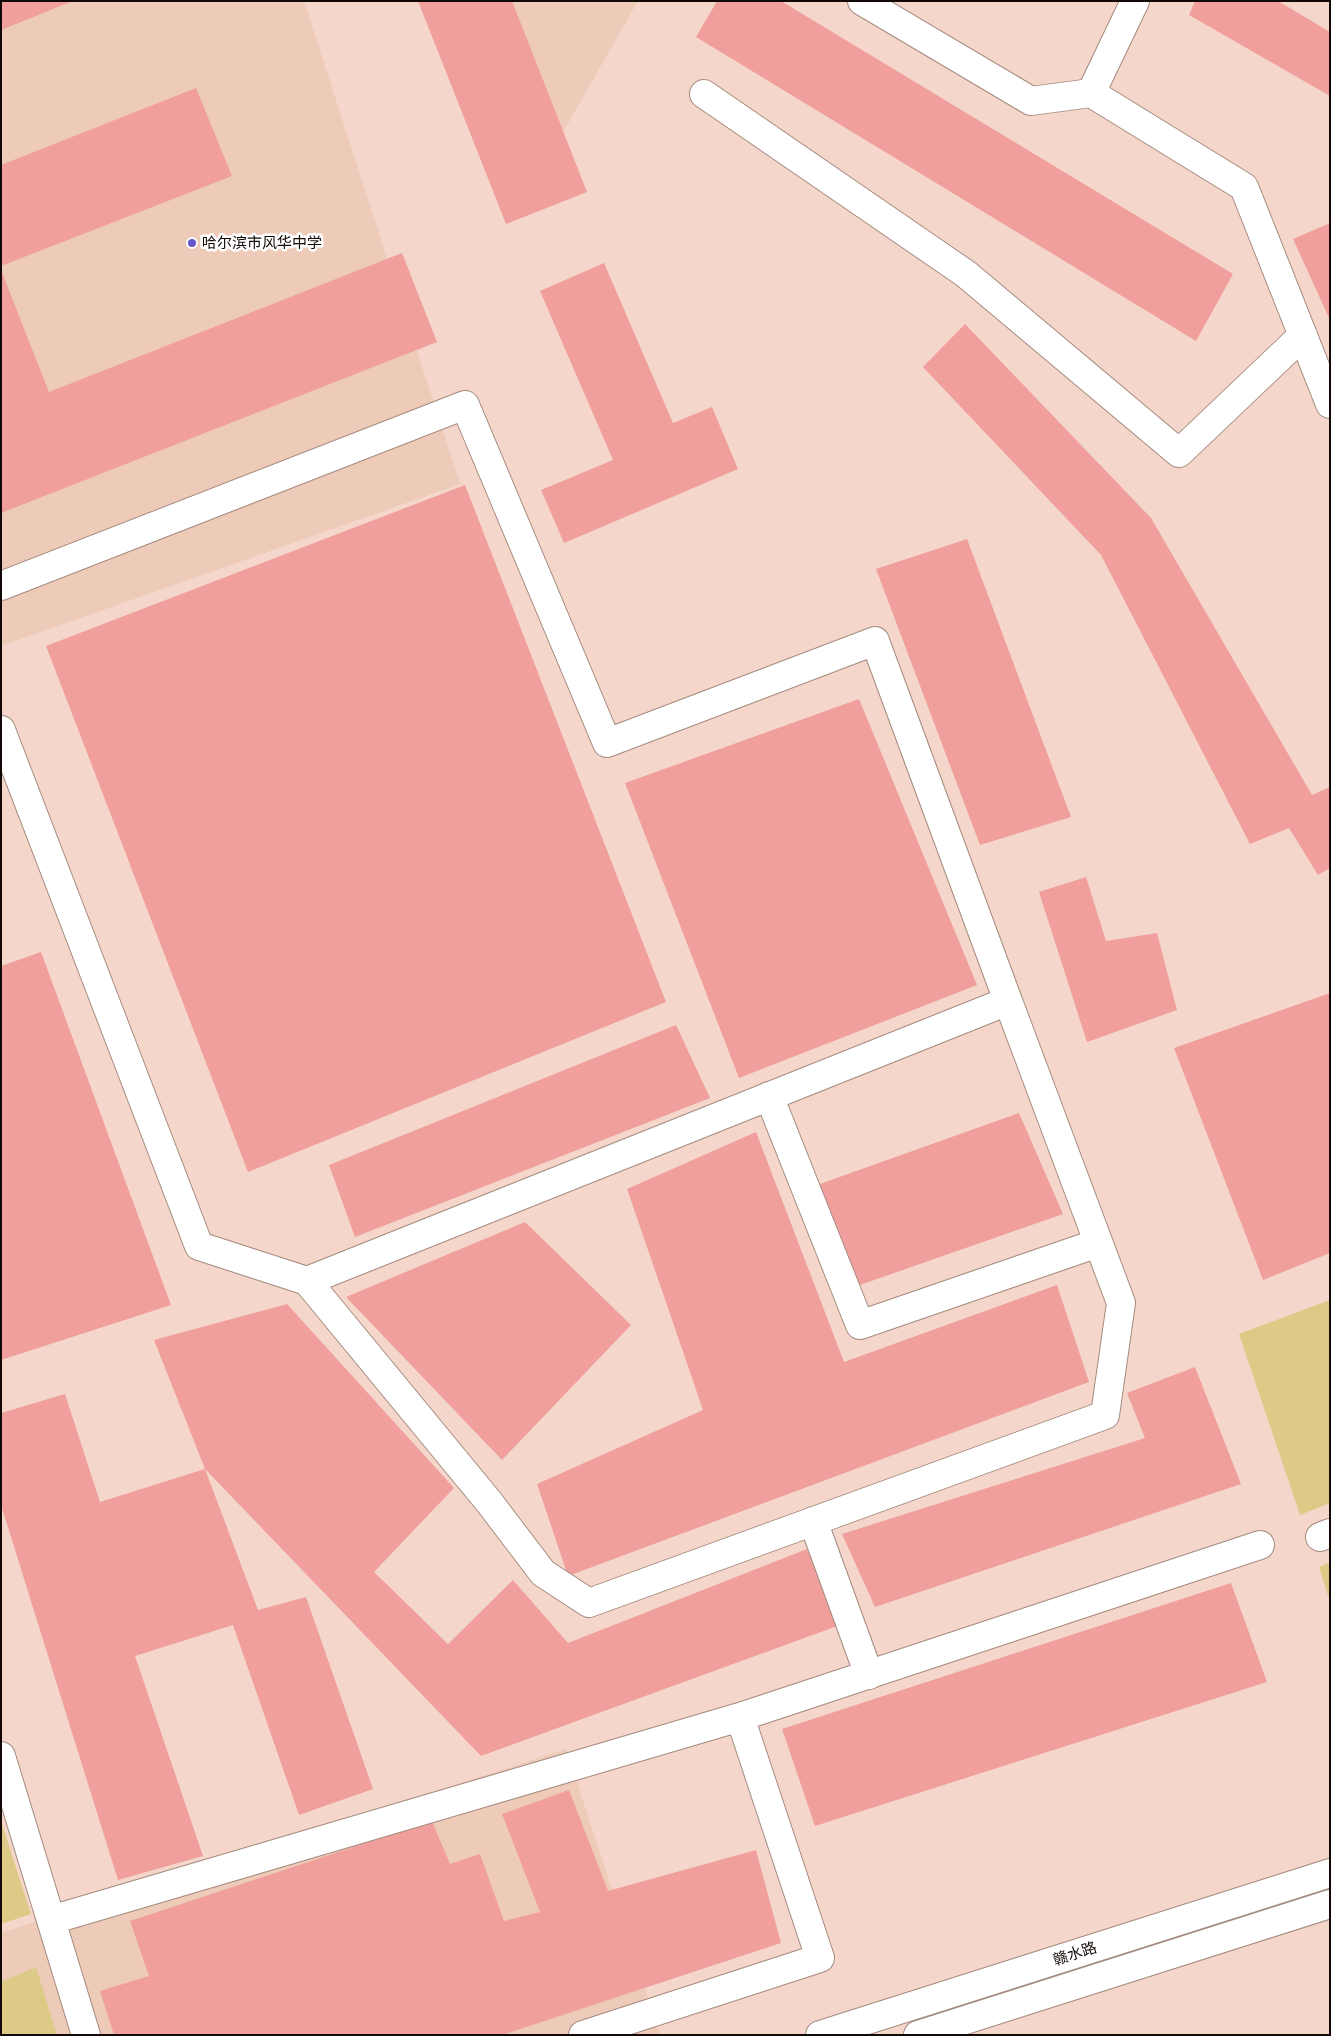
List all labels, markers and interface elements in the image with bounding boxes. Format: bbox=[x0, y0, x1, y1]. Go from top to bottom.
place label: 哈尔滨市风华中学 bbox=[202, 234, 322, 252]
marker: 哈尔滨市风华中学 bbox=[186, 237, 198, 249]
street label: 赣水路 bbox=[1051, 1938, 1099, 1970]

